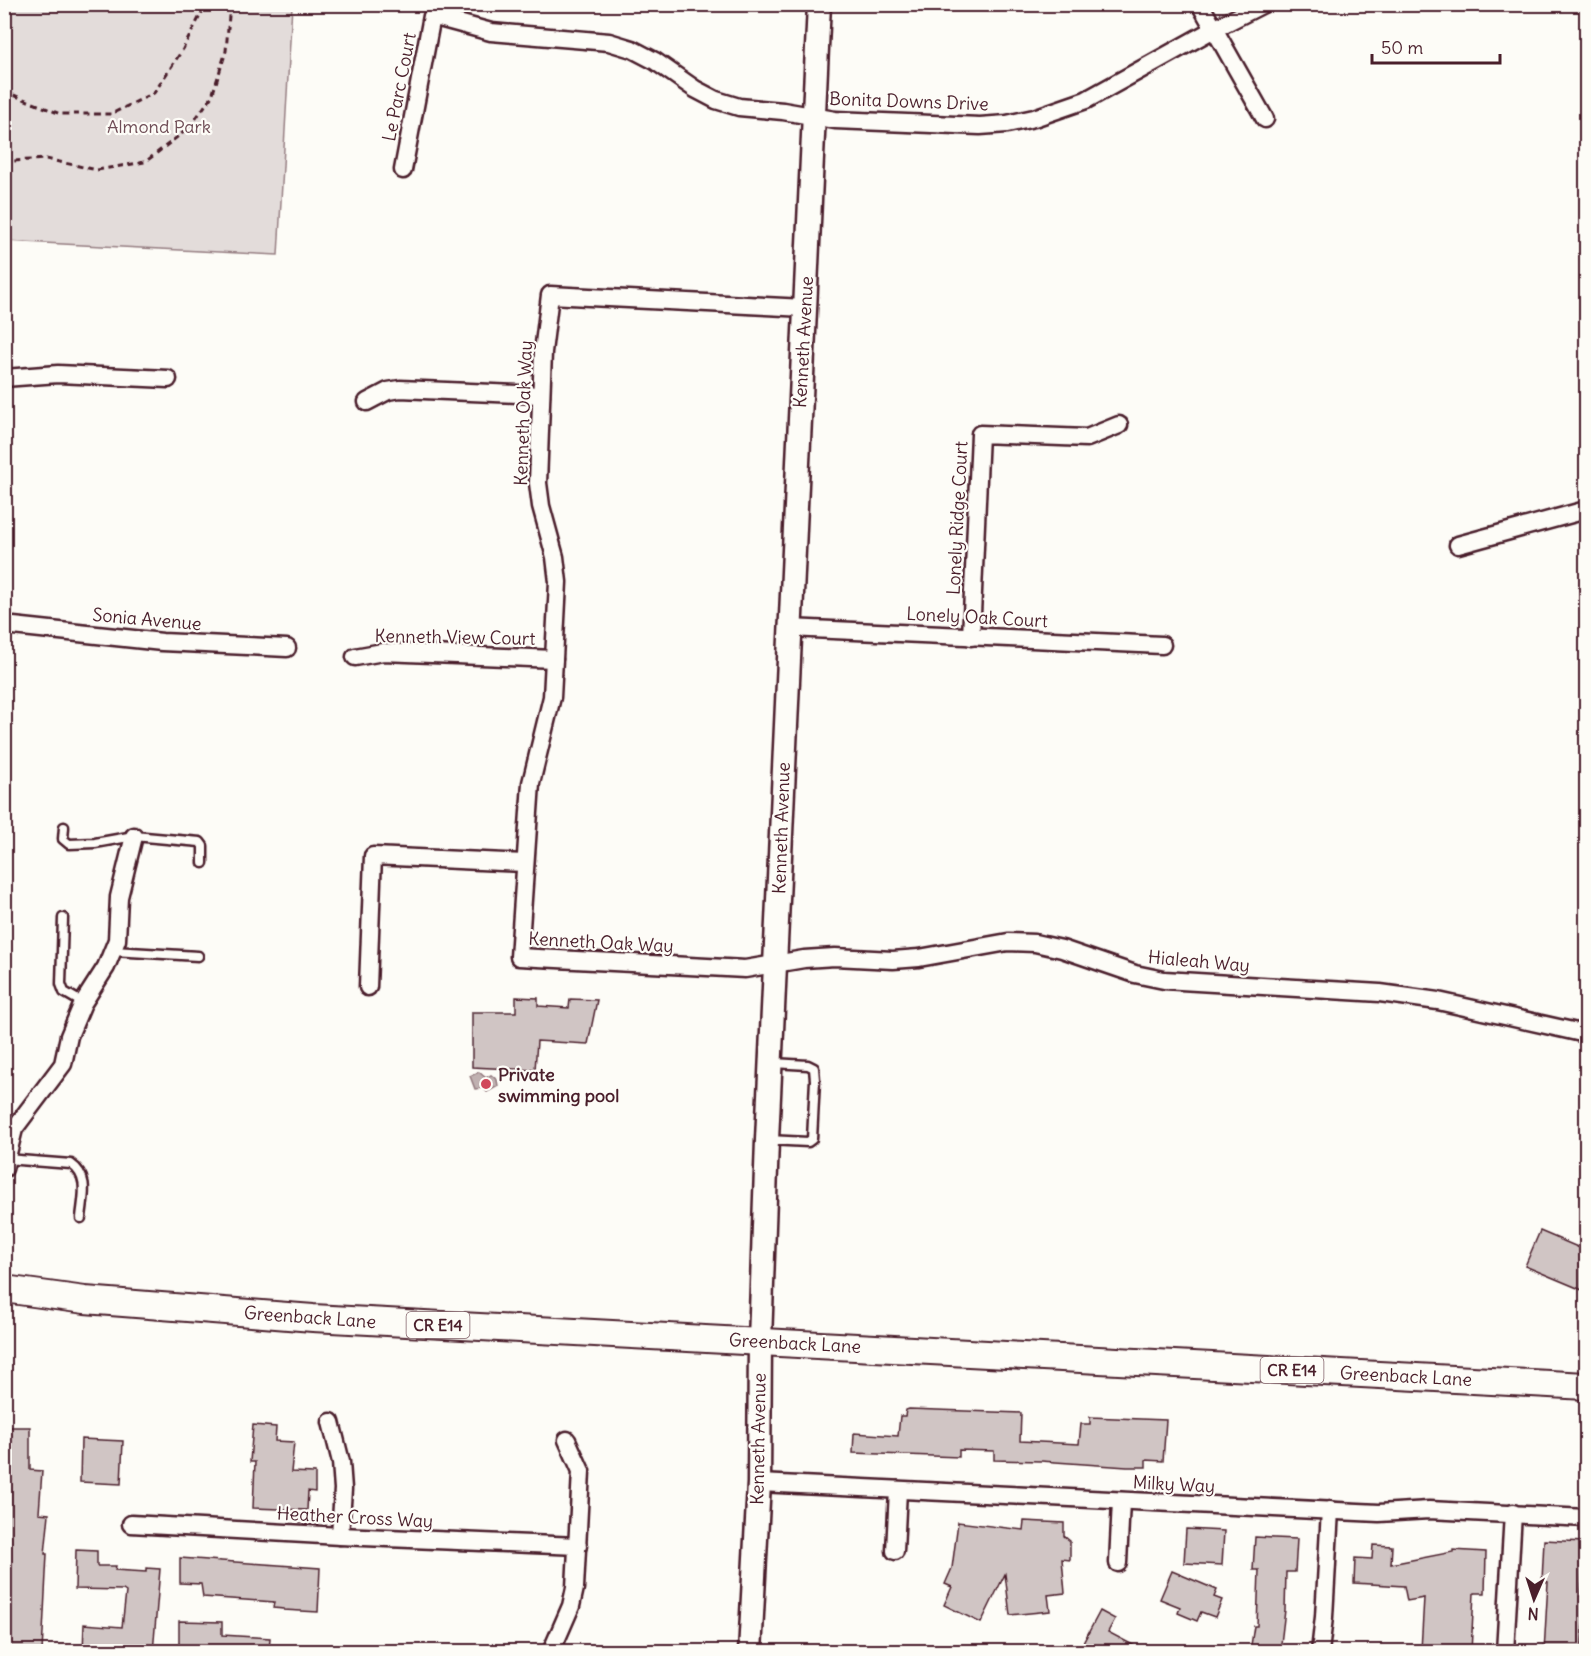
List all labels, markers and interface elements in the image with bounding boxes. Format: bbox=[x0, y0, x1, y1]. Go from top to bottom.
scale bar bbox=[1372, 27, 1500, 65]
street label: Le Parc Court bbox=[377, 31, 421, 143]
text: 50 m bbox=[1381, 36, 1423, 59]
street label: Bonita Downs Drive bbox=[829, 87, 989, 115]
park label: Almond Park bbox=[107, 115, 211, 138]
street label: Kenneth Avenue bbox=[788, 275, 818, 409]
street label: Kenneth Oak Way bbox=[509, 340, 537, 486]
street label: Lonely Ridge Court bbox=[941, 440, 973, 596]
street label: Lonely Oak Court bbox=[906, 602, 1048, 632]
street label: Sonia Avenue bbox=[91, 603, 203, 635]
street label: Kenneth View Court bbox=[374, 624, 536, 650]
street label: Kenneth Avenue bbox=[767, 762, 795, 894]
street label: Kenneth Oak Way bbox=[528, 927, 674, 957]
street label: Hialeah Way bbox=[1147, 945, 1251, 977]
place label: Private swimming pool bbox=[498, 1063, 619, 1107]
marker: Private swimming pool bbox=[479, 1077, 493, 1091]
street label: Greenback Lane bbox=[243, 1301, 377, 1333]
road number: CR E14 bbox=[406, 1312, 470, 1338]
street label: Greenback Lane bbox=[728, 1328, 862, 1358]
road number: CR E14 bbox=[1260, 1357, 1324, 1383]
street label: Greenback Lane bbox=[1339, 1361, 1473, 1391]
street label: Kenneth Avenue bbox=[745, 1373, 771, 1505]
street label: Milky Way bbox=[1132, 1470, 1216, 1498]
street label: Heather Cross Way bbox=[276, 1501, 434, 1533]
north arrow bbox=[1504, 1569, 1564, 1629]
text: N bbox=[1527, 1604, 1539, 1624]

